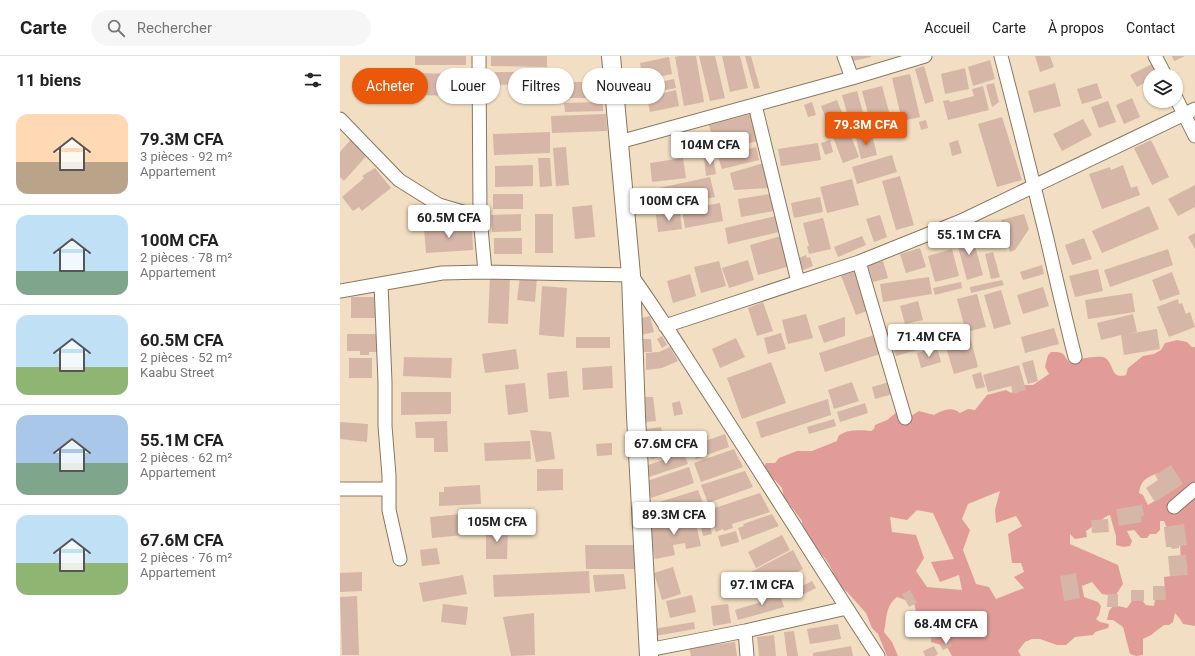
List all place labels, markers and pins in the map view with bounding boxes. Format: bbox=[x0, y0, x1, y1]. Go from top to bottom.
pin: 79.3M CFA bbox=[820, 112, 912, 146]
pin: 104M CFA bbox=[669, 132, 751, 166]
pin: 100M CFA bbox=[628, 188, 710, 222]
pin: 60.5M CFA bbox=[403, 205, 495, 239]
pin: 55.1M CFA bbox=[923, 222, 1015, 256]
pin: 71.4M CFA bbox=[883, 324, 975, 358]
pin: 67.6M CFA bbox=[620, 431, 712, 465]
pin: 89.3M CFA bbox=[628, 502, 720, 536]
pin: 105M CFA bbox=[456, 509, 538, 543]
pin: 97.1M CFA bbox=[716, 572, 808, 606]
pin: 68.4M CFA bbox=[900, 611, 992, 645]

